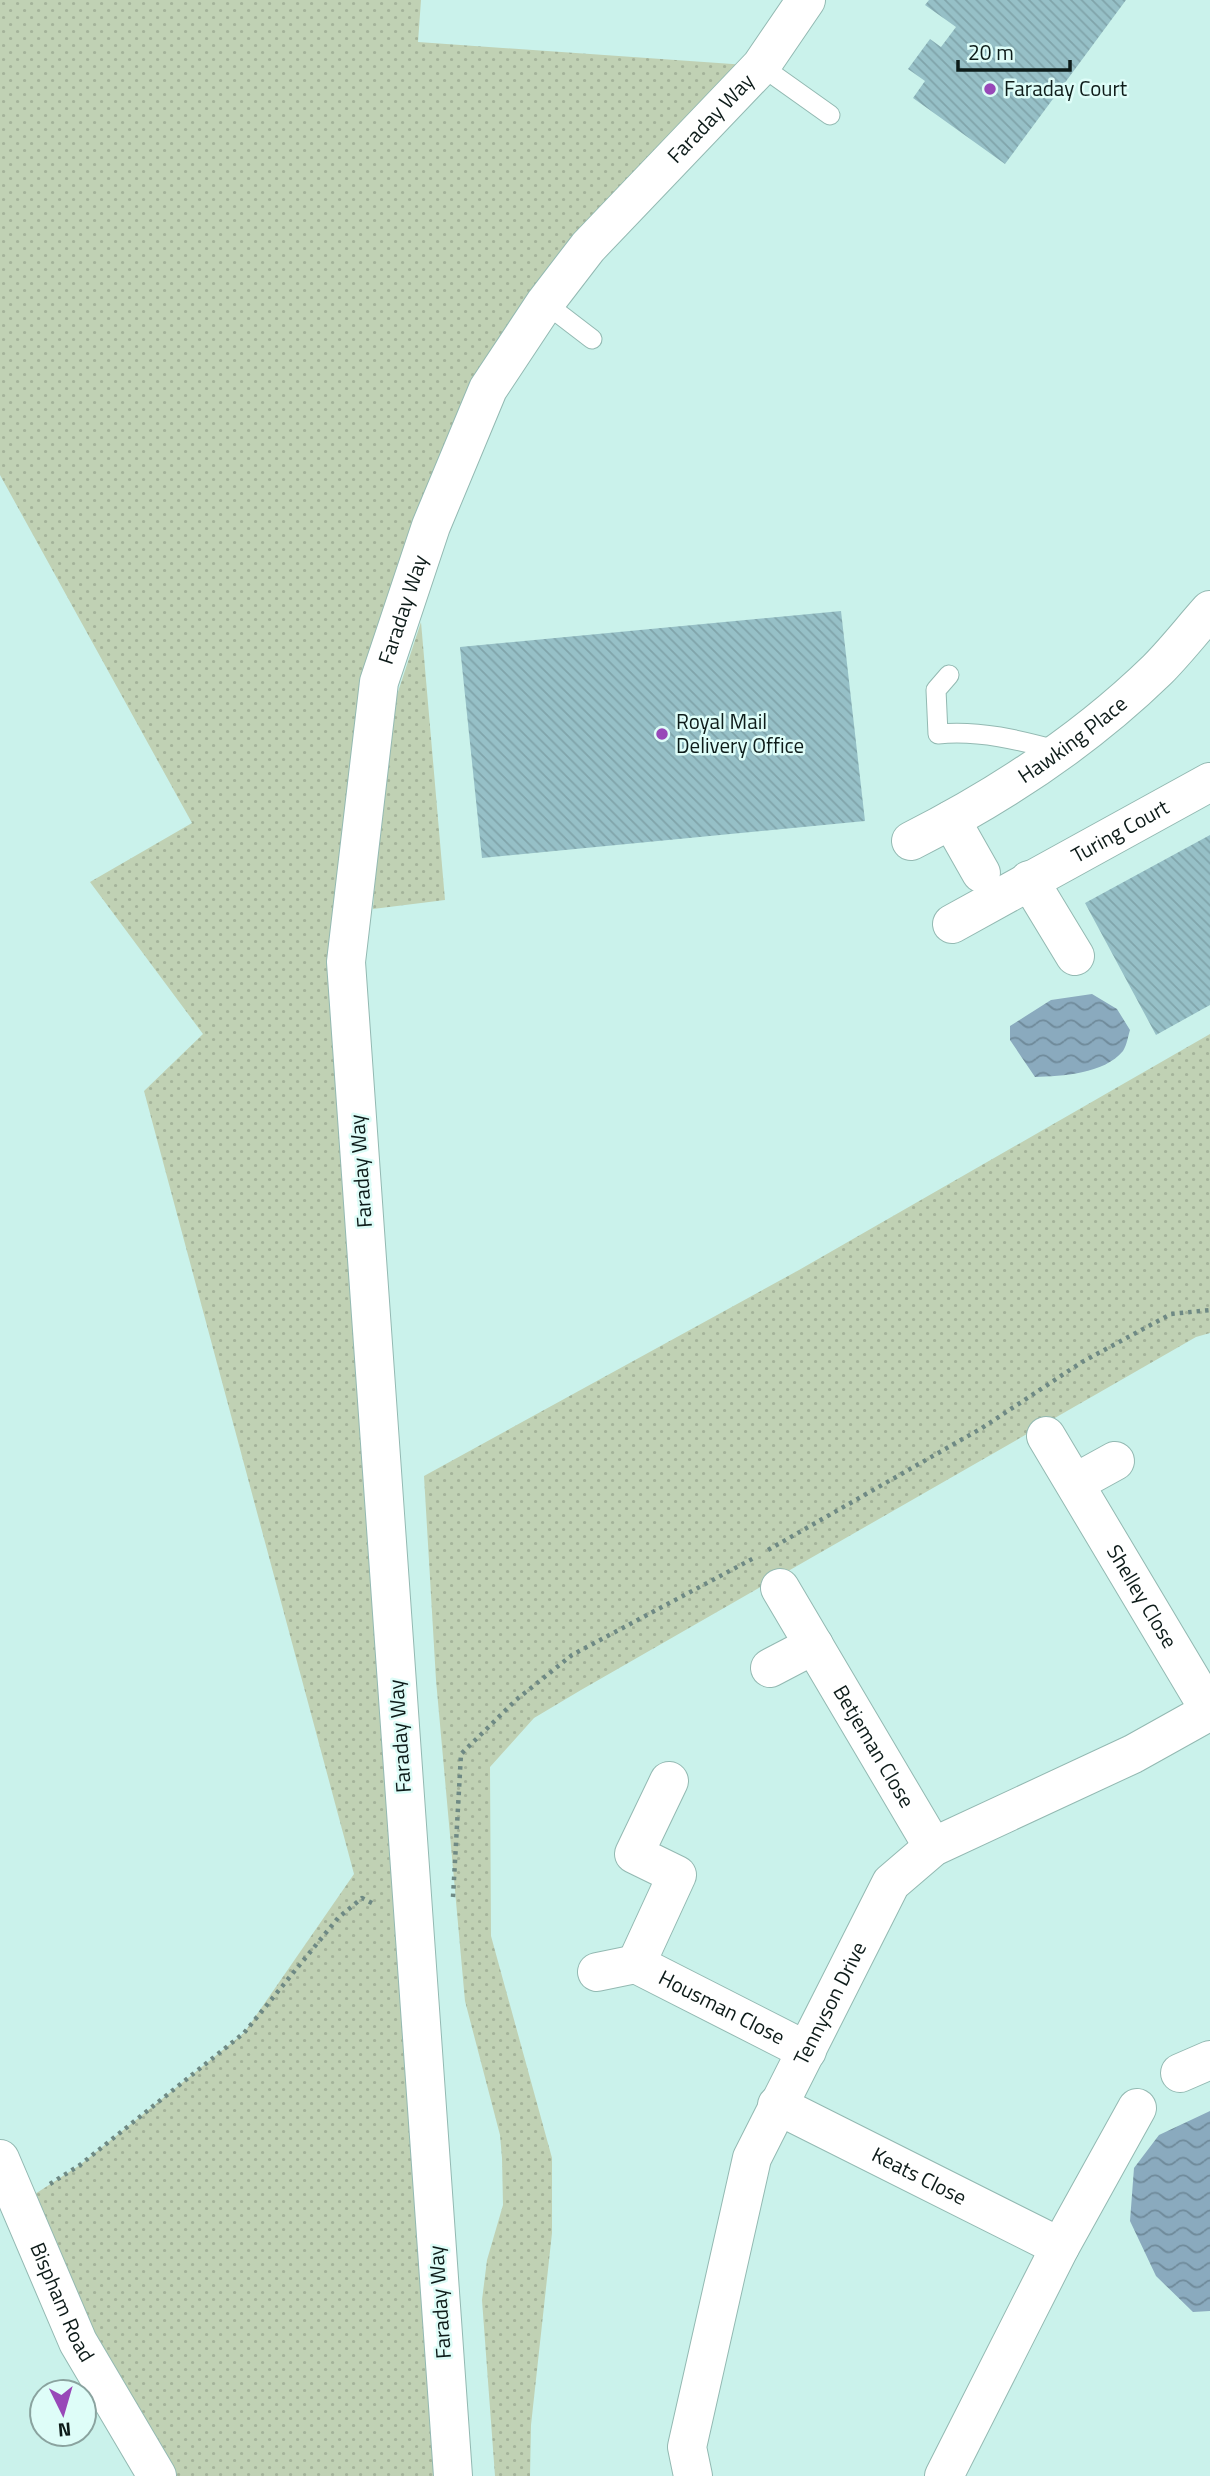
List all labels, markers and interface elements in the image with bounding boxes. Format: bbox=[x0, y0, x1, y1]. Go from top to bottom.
scale bar bbox=[958, 28, 1070, 72]
text: 20 m bbox=[968, 36, 1014, 68]
street label: Faraday Way bbox=[659, 66, 761, 170]
place label: Faraday Court bbox=[1004, 72, 1128, 104]
marker: Faraday Court bbox=[982, 81, 998, 97]
street label: Faraday Way bbox=[369, 550, 435, 668]
street label: Hawking Place bbox=[1011, 688, 1134, 791]
place label: Royal Mail Delivery Office bbox=[676, 705, 804, 761]
marker: Royal Mail Delivery Office bbox=[654, 726, 670, 742]
street label: Turing Court bbox=[1065, 790, 1175, 870]
street label: Faraday Way bbox=[340, 1113, 380, 1229]
street label: Shelley Close bbox=[1099, 1538, 1186, 1654]
street label: Faraday Way bbox=[379, 1678, 419, 1794]
street label: Betjeman Close bbox=[826, 1678, 923, 1813]
street label: Tennyson Drive bbox=[785, 1936, 874, 2070]
street label: Housman Close bbox=[653, 1961, 791, 2052]
street label: Keats Close bbox=[867, 2138, 972, 2213]
street label: Bispham Road bbox=[22, 2237, 103, 2368]
street label: Faraday Way bbox=[419, 2244, 459, 2360]
north arrow bbox=[28, 2378, 98, 2448]
text: N bbox=[57, 2415, 72, 2445]

